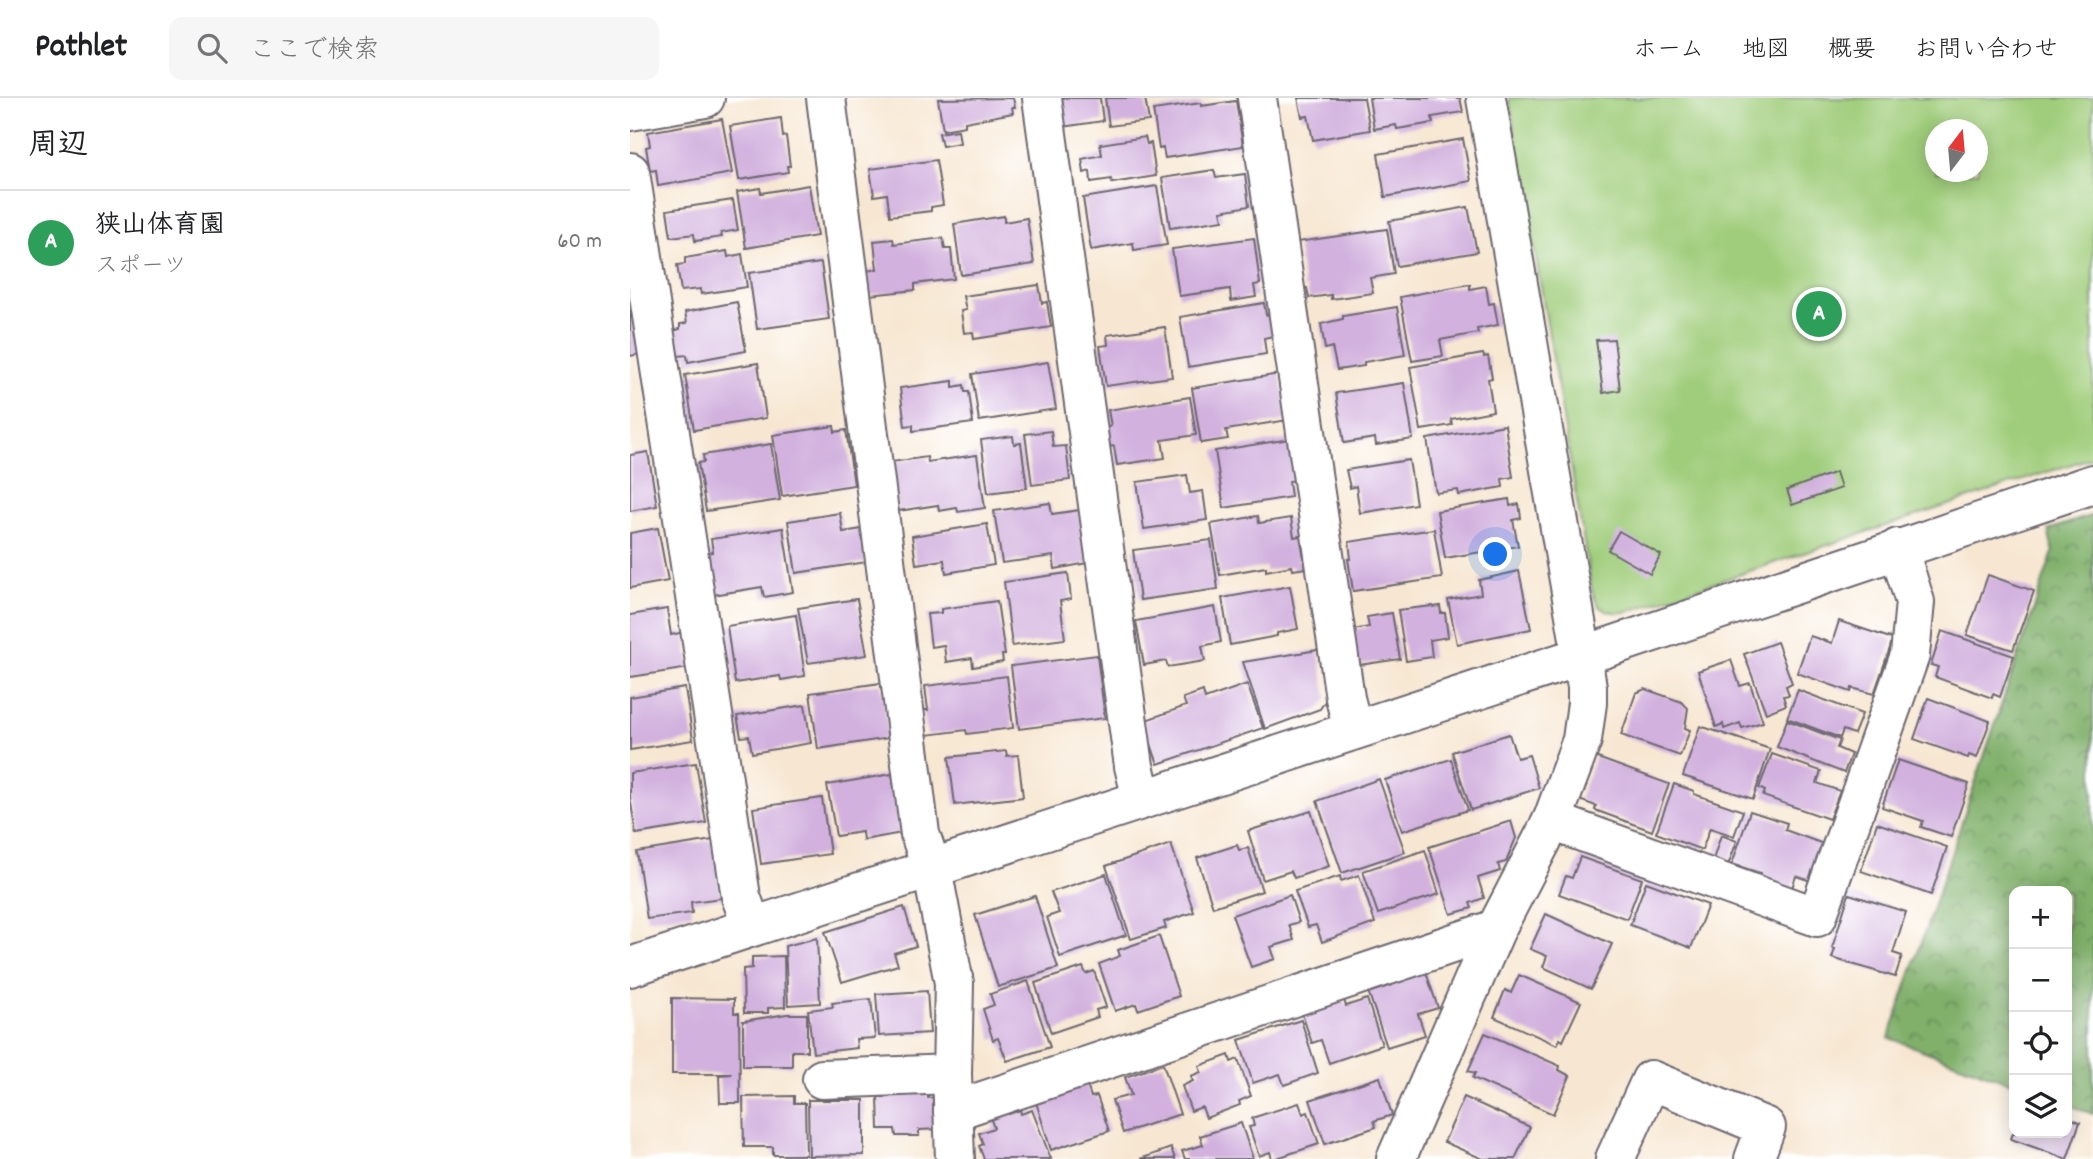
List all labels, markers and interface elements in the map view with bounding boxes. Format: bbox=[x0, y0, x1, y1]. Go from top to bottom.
search box bbox=[169, 17, 659, 80]
text: Pathlet bbox=[35, 25, 127, 72]
icon: search bbox=[193, 29, 231, 67]
text: ここで検索 bbox=[249, 33, 379, 70]
text: ホーム bbox=[1633, 34, 1704, 68]
text: 地図 bbox=[1742, 34, 1790, 68]
text: 概要 bbox=[1828, 34, 1876, 68]
text: お問い合わせ bbox=[1914, 34, 2058, 68]
north arrow bbox=[1925, 119, 1988, 182]
text: 周辺 bbox=[28, 126, 88, 169]
text: 狭山体育園 bbox=[95, 208, 225, 245]
text: A bbox=[45, 226, 57, 259]
text: 60 m bbox=[557, 226, 602, 259]
text: スポーツ bbox=[95, 251, 187, 284]
pin: A bbox=[1796, 288, 1842, 340]
your location bbox=[1478, 537, 1512, 571]
map controls bbox=[2009, 886, 2072, 1138]
button: + bbox=[2009, 886, 2072, 949]
button: − bbox=[2009, 949, 2072, 1012]
button: locate bbox=[2009, 1012, 2072, 1075]
button: layers bbox=[2009, 1075, 2072, 1138]

